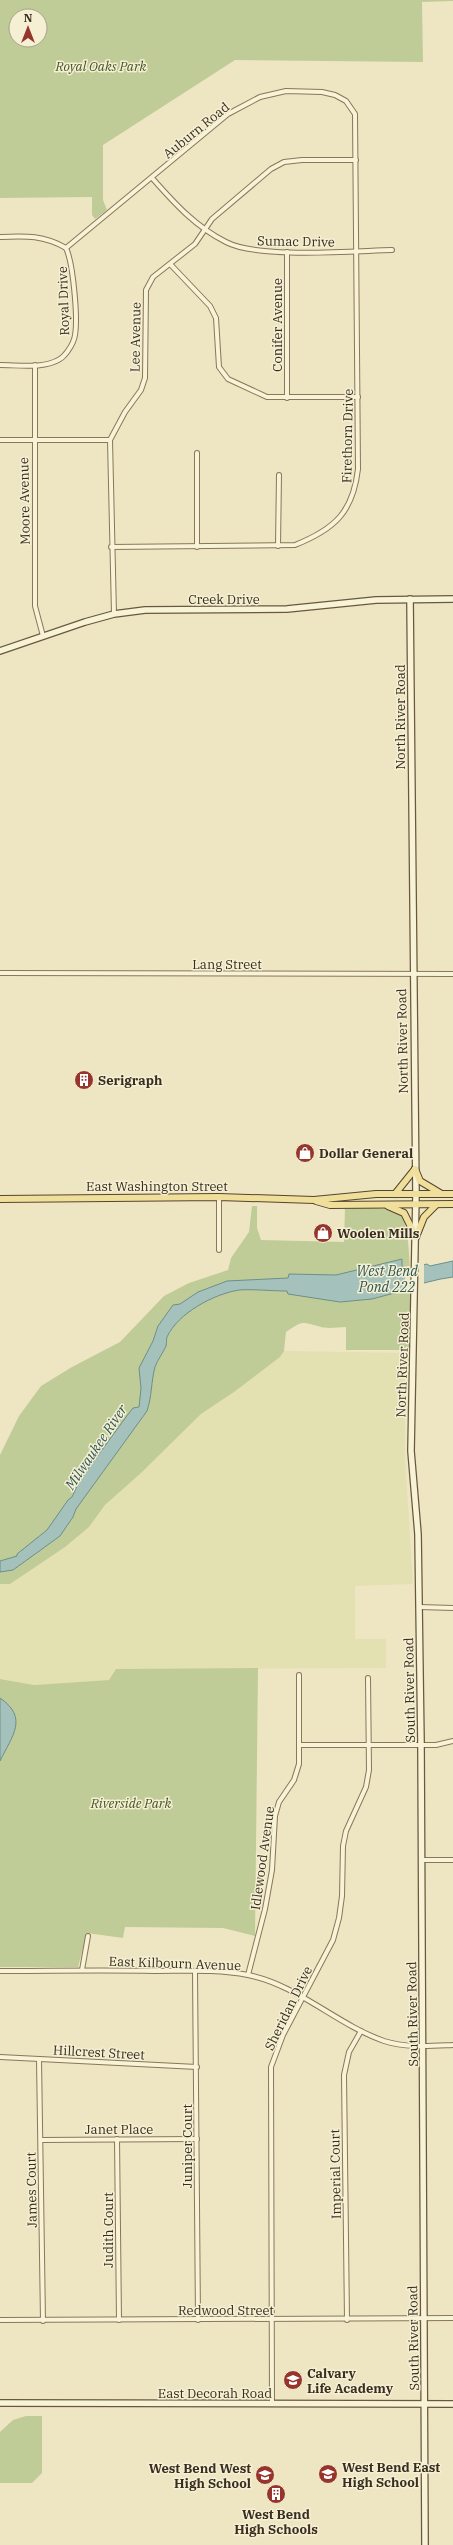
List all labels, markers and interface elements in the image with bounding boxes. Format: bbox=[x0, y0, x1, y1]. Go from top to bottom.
north arrow bbox=[8, 8, 48, 48]
text: N bbox=[24, 11, 33, 25]
park label: Royal Oaks Park bbox=[55, 58, 147, 75]
street label: Auburn Road bbox=[160, 98, 233, 162]
street label: Sumac Drive bbox=[257, 232, 335, 251]
street label: Royal Drive bbox=[54, 266, 73, 336]
street label: Conifer Avenue bbox=[269, 278, 286, 372]
street label: Lee Avenue bbox=[126, 302, 145, 372]
street label: Firethorn Drive bbox=[338, 389, 357, 483]
street label: Moore Avenue bbox=[15, 457, 34, 545]
street label: Creek Drive bbox=[188, 591, 260, 608]
street label: North River Road bbox=[392, 664, 409, 770]
street label: Lang Street bbox=[192, 956, 262, 973]
street label: North River Road bbox=[393, 988, 412, 1094]
building icon: Serigraph bbox=[73, 1069, 95, 1091]
place label: Serigraph bbox=[98, 1072, 163, 1089]
shop icon: Dollar General bbox=[294, 1142, 316, 1164]
place label: Dollar General bbox=[319, 1145, 413, 1162]
street label: East Washington Street bbox=[86, 1178, 228, 1195]
shop icon: Woolen Mills bbox=[312, 1222, 334, 1244]
place label: Woolen Mills bbox=[337, 1225, 420, 1242]
water label: West Bend Pond 222 bbox=[356, 1262, 418, 1296]
street label: North River Road bbox=[392, 1312, 413, 1418]
water label: Milwaukee River bbox=[60, 1400, 132, 1494]
street label: South River Road bbox=[400, 1637, 419, 1743]
park label: Riverside Park bbox=[90, 1795, 171, 1812]
street label: Idlewood Avenue bbox=[247, 1805, 278, 1911]
street label: East Kilbourn Avenue bbox=[108, 1953, 242, 1974]
street label: South River Road bbox=[403, 1961, 422, 2067]
street label: Sheridan Drive bbox=[261, 1963, 316, 2053]
street label: Hillcrest Street bbox=[53, 2042, 146, 2063]
street label: Juniper Court bbox=[179, 2103, 196, 2188]
street label: Janet Place bbox=[85, 2121, 153, 2138]
street label: Imperial Court bbox=[326, 2128, 345, 2219]
street label: James Court bbox=[22, 2152, 41, 2228]
street label: Judith Court bbox=[100, 2192, 117, 2268]
street label: South River Road bbox=[404, 2285, 423, 2391]
street label: Redwood Street bbox=[178, 2302, 274, 2319]
place label: Calvary Life Academy bbox=[307, 2365, 394, 2397]
school or university icon: Calvary Life Academy bbox=[282, 2369, 304, 2391]
street label: East Decorah Road bbox=[158, 2385, 272, 2402]
place label: West Bend East High School bbox=[342, 2459, 440, 2491]
place label: West Bend West High School bbox=[149, 2460, 251, 2492]
school or university icon: West Bend East High School bbox=[317, 2463, 339, 2485]
school or university icon: West Bend West High School bbox=[254, 2464, 276, 2486]
building icon: West Bend High Schools bbox=[265, 2483, 287, 2505]
place label: West Bend High Schools bbox=[234, 2506, 318, 2538]

